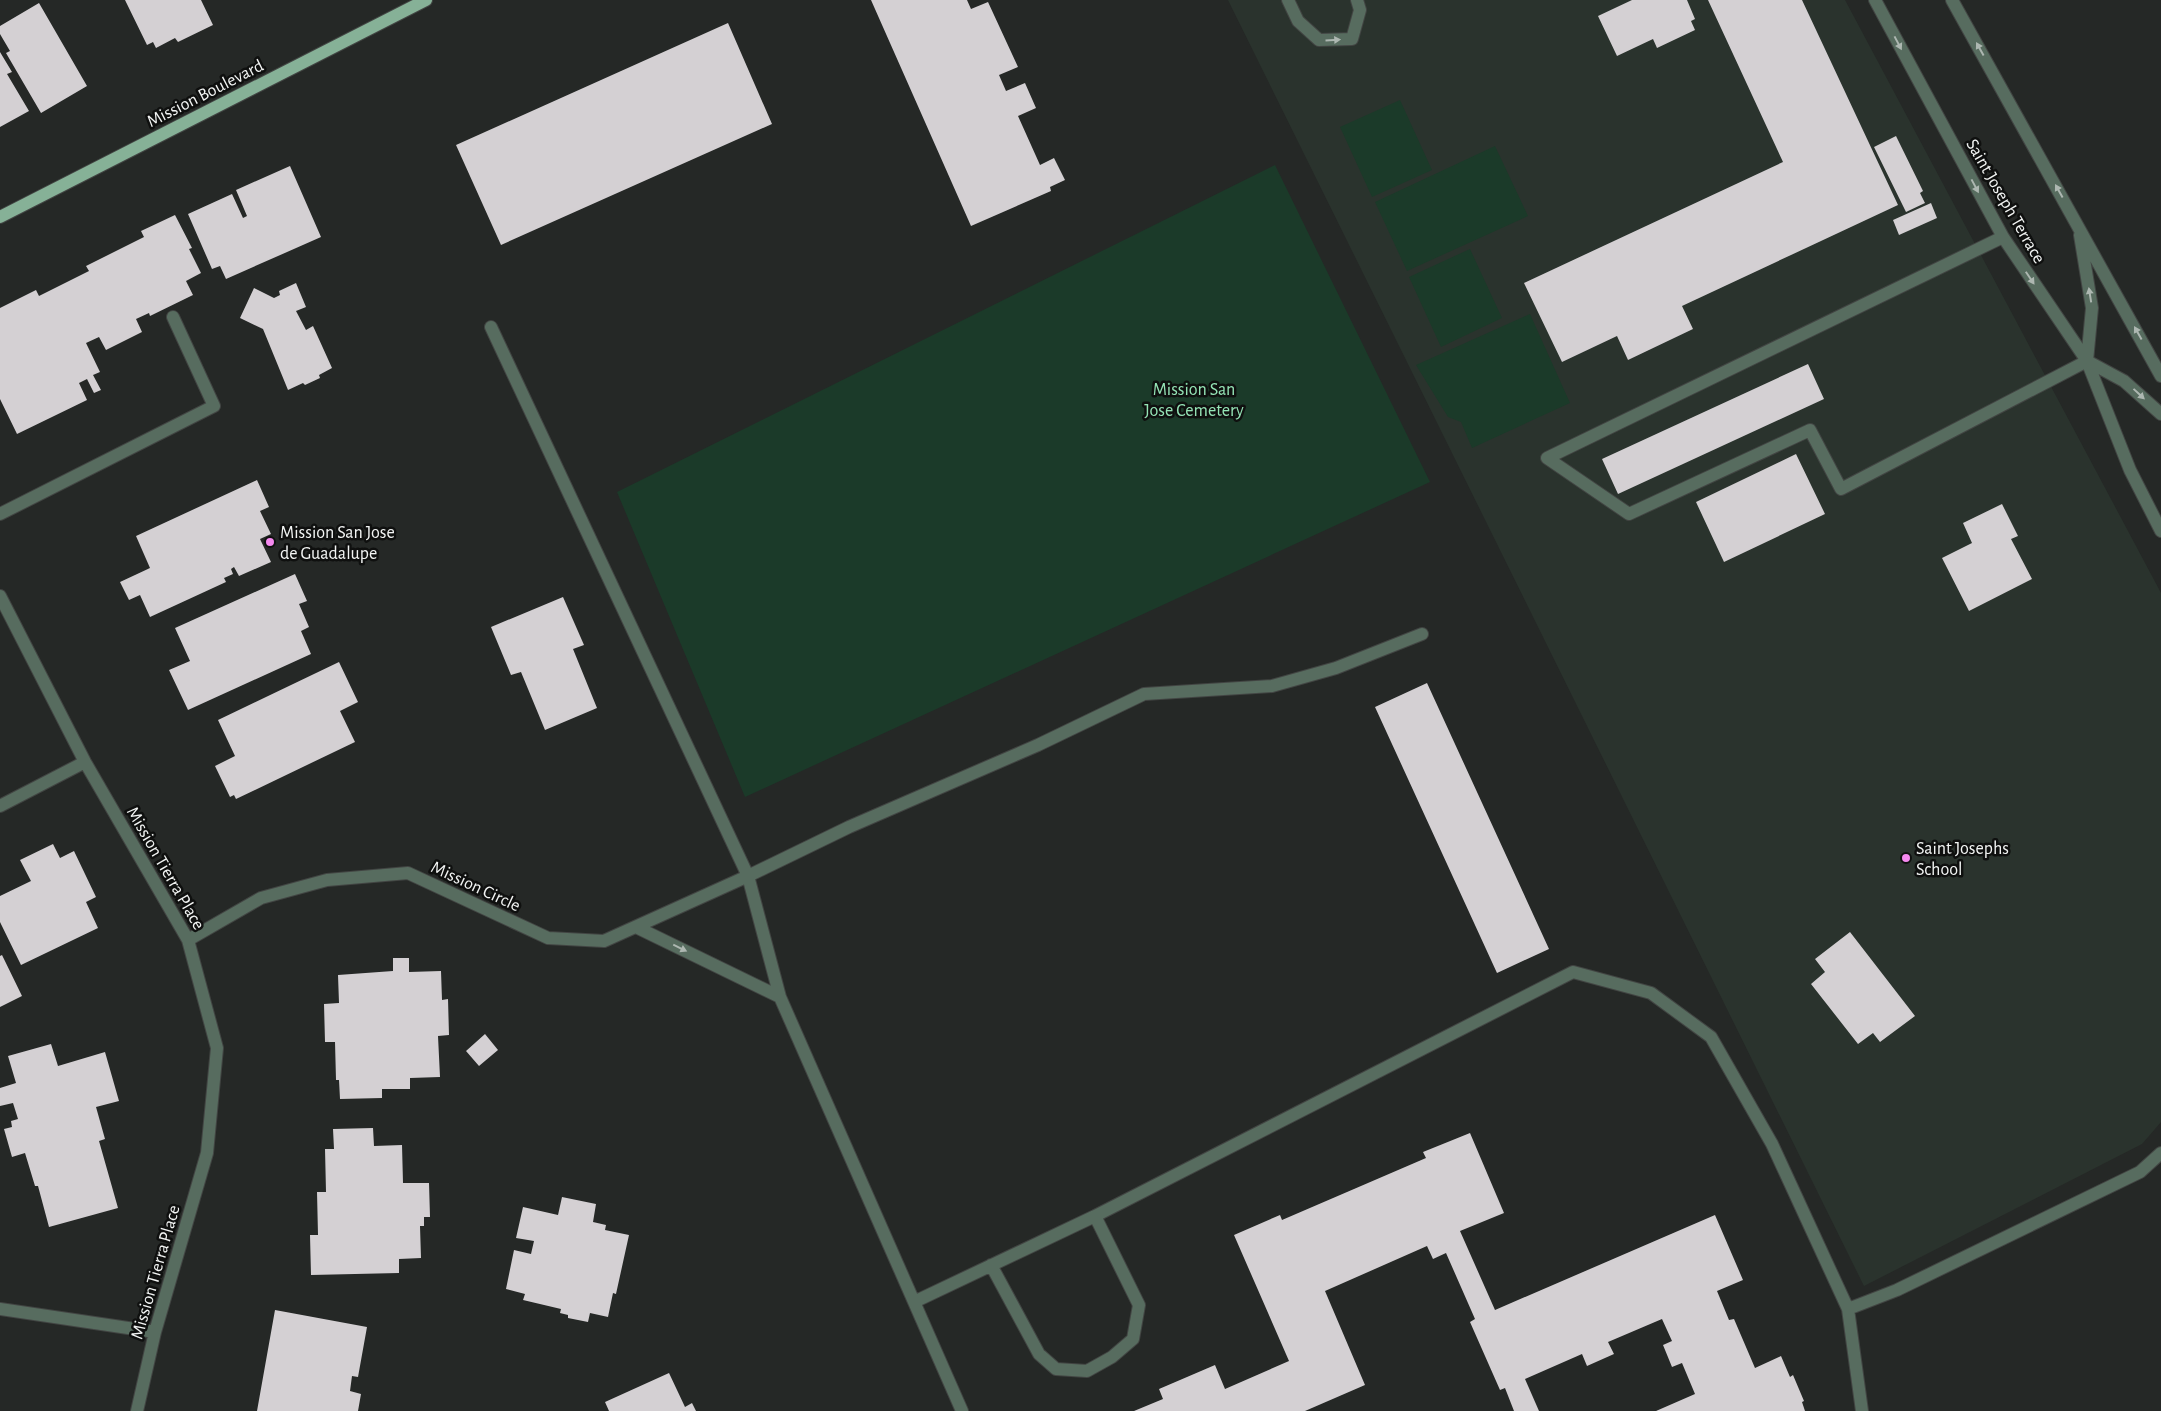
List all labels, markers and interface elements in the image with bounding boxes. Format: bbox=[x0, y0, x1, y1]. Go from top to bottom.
one-way arrow bbox=[1326, 35, 1342, 43]
one-way arrow bbox=[1894, 36, 1902, 50]
one-way arrow bbox=[1975, 43, 1984, 56]
street label: Mission Boulevard bbox=[144, 57, 267, 131]
street label: Saint Joseph Terrace bbox=[1962, 136, 2048, 267]
one-way arrow bbox=[1971, 179, 1979, 193]
one-way arrow bbox=[2055, 184, 2063, 198]
one-way arrow bbox=[2025, 271, 2035, 284]
one-way arrow bbox=[2085, 286, 2093, 302]
one-way arrow bbox=[2134, 326, 2143, 339]
park label: Mission San Jose Cemetery bbox=[1144, 381, 1244, 420]
one-way arrow bbox=[2132, 388, 2144, 400]
place label: Mission San Jose de Guadalupe bbox=[280, 524, 395, 563]
marker: Mission San Jose de Guadalupe bbox=[264, 536, 276, 548]
street label: Mission Tierra Place bbox=[123, 804, 208, 933]
place label: Saint Josephs School bbox=[1916, 840, 2009, 879]
marker: Saint Josephs School bbox=[1900, 852, 1912, 864]
street label: Mission Circle bbox=[428, 858, 523, 915]
one-way arrow bbox=[672, 944, 687, 952]
street label: Mission Tierra Place bbox=[128, 1203, 184, 1341]

